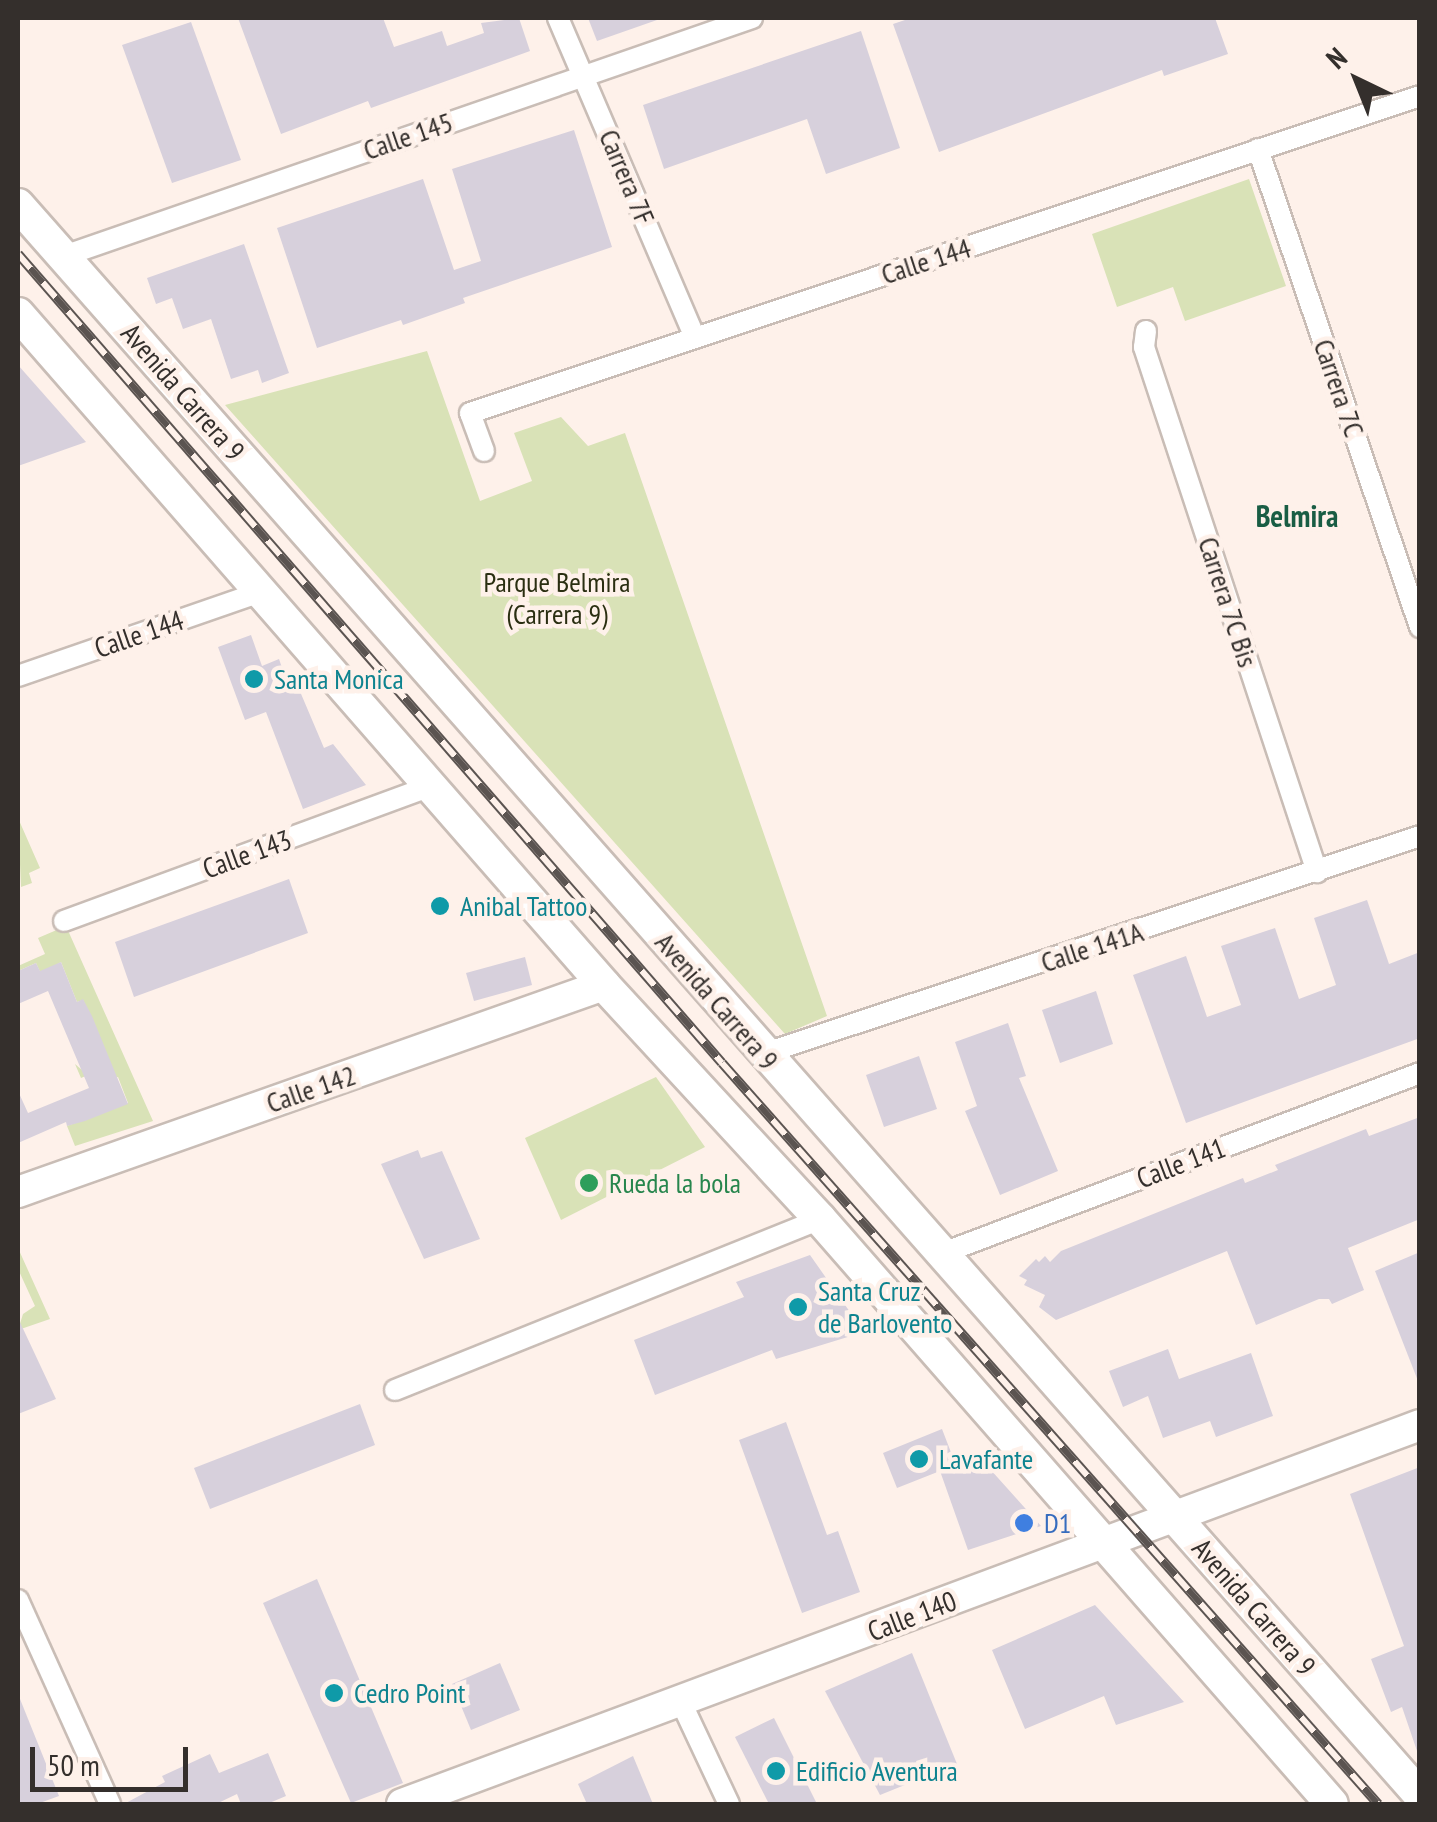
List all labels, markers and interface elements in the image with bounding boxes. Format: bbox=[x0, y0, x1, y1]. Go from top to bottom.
north arrow bbox=[1307, 30, 1407, 130]
text: N bbox=[1318, 39, 1354, 76]
street label: Calle 145 bbox=[359, 105, 457, 167]
street label: Carrera 7F bbox=[592, 125, 662, 229]
street label: Calle 144 bbox=[877, 231, 975, 291]
street label: Avenida Carrera 9 bbox=[114, 317, 252, 467]
street label: Carrera 7C bbox=[1307, 335, 1371, 441]
district label: Belmira bbox=[1256, 498, 1338, 534]
street label: Carrera 7C Bis bbox=[1191, 532, 1265, 672]
park label: Parque Belmira (Carrera 9) bbox=[484, 565, 630, 631]
street label: Calle 144 bbox=[90, 603, 188, 665]
place label: Santa Monica bbox=[274, 662, 404, 696]
marker: Santa Monica bbox=[243, 668, 265, 690]
street label: Calle 143 bbox=[198, 822, 296, 886]
place label: Anibal Tattoo bbox=[460, 889, 588, 923]
marker: Anibal Tattoo bbox=[429, 895, 451, 917]
street label: Calle 141A bbox=[1037, 915, 1147, 979]
street label: Avenida Carrera 9 bbox=[648, 926, 786, 1076]
street label: Calle 142 bbox=[262, 1058, 360, 1120]
street label: Calle 141 bbox=[1132, 1131, 1230, 1195]
place label: Rueda la bola bbox=[609, 1166, 741, 1200]
marker: Rueda la bola bbox=[578, 1172, 600, 1194]
place label: Santa Cruz de Barlovento bbox=[818, 1274, 952, 1340]
marker: Santa Cruz de Barlovento bbox=[787, 1296, 809, 1318]
place label: Lavafante bbox=[939, 1442, 1033, 1476]
marker: Lavafante bbox=[908, 1448, 930, 1470]
place label: D1 bbox=[1044, 1506, 1071, 1540]
marker: D1 bbox=[1013, 1512, 1035, 1534]
street label: Avenida Carrera 9 bbox=[1185, 1532, 1323, 1682]
street label: Calle 140 bbox=[863, 1584, 961, 1648]
place label: Cedro Point bbox=[354, 1676, 465, 1710]
marker: Cedro Point bbox=[323, 1682, 345, 1704]
scale bar bbox=[35, 1727, 192, 1789]
text: 50 m bbox=[47, 1745, 100, 1784]
place label: Edificio Aventura bbox=[796, 1754, 958, 1788]
marker: Edificio Aventura bbox=[765, 1760, 787, 1782]

